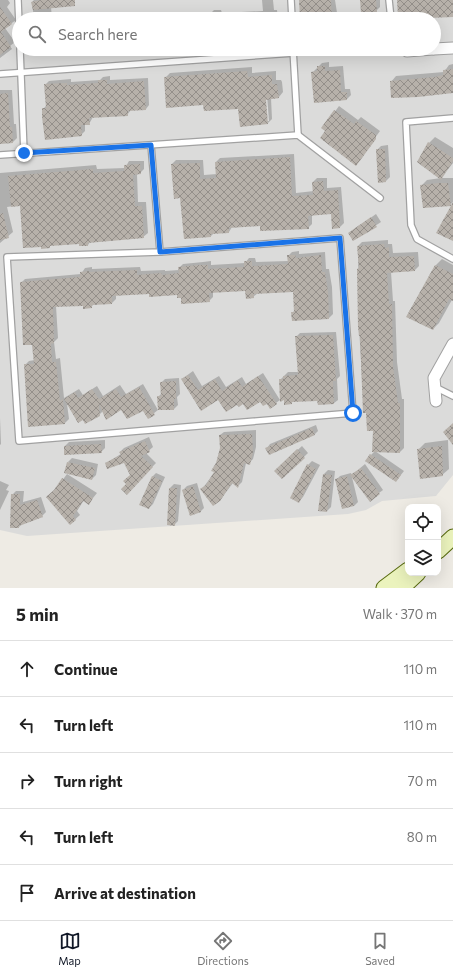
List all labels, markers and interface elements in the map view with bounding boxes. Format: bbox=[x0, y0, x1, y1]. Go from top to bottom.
search box bbox=[12, 12, 441, 56]
icon: search bbox=[26, 23, 48, 45]
text: Search here bbox=[58, 25, 137, 43]
route end bbox=[15, 144, 33, 162]
route start bbox=[344, 404, 362, 422]
map controls bbox=[405, 504, 441, 576]
button: locate bbox=[405, 504, 441, 540]
button: layers bbox=[405, 540, 441, 576]
text: 5 min bbox=[16, 604, 59, 625]
text: Walk · 370 m bbox=[363, 606, 437, 622]
icon: ahead bbox=[16, 658, 38, 680]
text: Continue bbox=[54, 660, 118, 678]
text: 110 m bbox=[404, 661, 437, 677]
icon: left bbox=[16, 714, 38, 736]
text: Turn left bbox=[54, 716, 113, 734]
text: 110 m bbox=[404, 717, 437, 733]
icon: right bbox=[16, 770, 38, 792]
text: Turn right bbox=[54, 772, 123, 790]
text: 70 m bbox=[408, 773, 437, 789]
icon: left bbox=[16, 826, 38, 848]
text: Turn left bbox=[54, 828, 113, 846]
text: 80 m bbox=[407, 829, 437, 845]
icon: arrive bbox=[16, 882, 38, 904]
text: Arrive at destination bbox=[54, 884, 196, 902]
tab: Map bbox=[58, 930, 81, 967]
tab: Directions bbox=[197, 930, 249, 967]
tab: Saved bbox=[365, 930, 395, 967]

